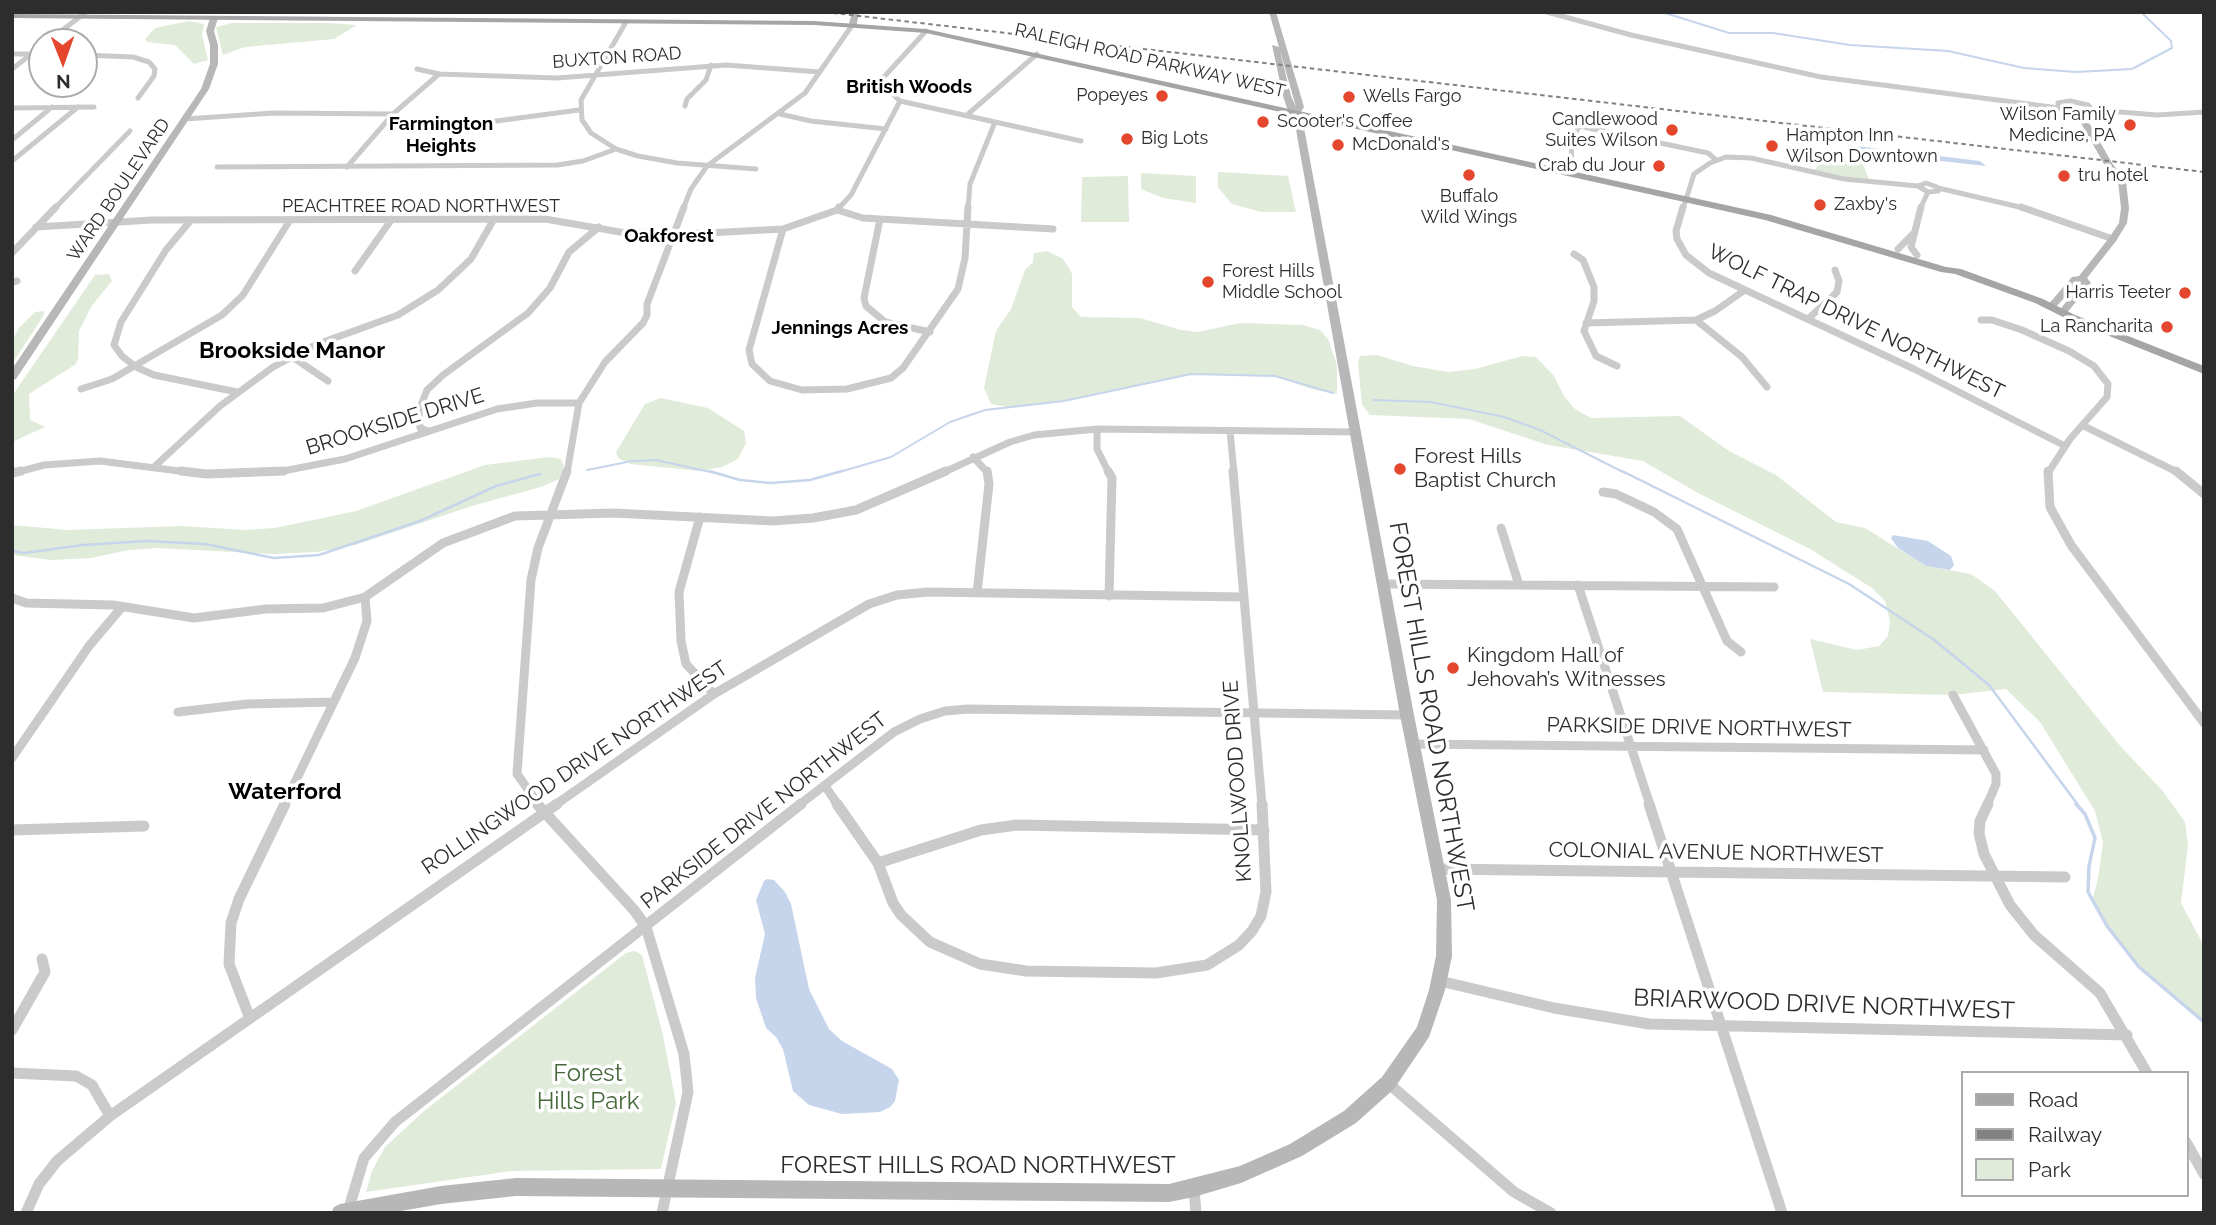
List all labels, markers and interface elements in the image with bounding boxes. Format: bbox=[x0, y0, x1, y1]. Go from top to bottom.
street label: RALEIGH ROAD PARKWAY WEST bbox=[1013, 19, 1287, 103]
north arrow bbox=[28, 28, 98, 98]
street label: BUXTON ROAD bbox=[552, 43, 682, 73]
text: N bbox=[56, 71, 71, 93]
district label: British Woods bbox=[846, 76, 972, 98]
place label: Popeyes bbox=[1076, 85, 1148, 107]
place label: Wells Fargo bbox=[1363, 86, 1461, 108]
marker: Popeyes bbox=[1154, 88, 1170, 104]
marker: Wells Fargo bbox=[1341, 89, 1357, 105]
place label: Wilson Family Medicine, PA bbox=[2000, 104, 2116, 146]
place label: Candlewood Suites Wilson bbox=[1545, 109, 1658, 152]
place label: Scooter's Coffee bbox=[1277, 111, 1413, 133]
district label: Farmington Heights bbox=[389, 113, 493, 157]
street label: WARD BOULEVARD bbox=[63, 114, 175, 266]
marker: Scooter's Coffee bbox=[1255, 114, 1271, 130]
marker: Wilson Family Medicine, PA bbox=[2122, 117, 2138, 133]
marker: Candlewood Suites Wilson bbox=[1664, 122, 1680, 138]
place label: Hampton Inn Wilson Downtown bbox=[1786, 125, 1938, 168]
place label: Big Lots bbox=[1141, 128, 1208, 150]
marker: Big Lots bbox=[1119, 131, 1135, 147]
place label: McDonald's bbox=[1352, 134, 1450, 156]
marker: McDonald's bbox=[1330, 137, 1346, 153]
marker: Hampton Inn Wilson Downtown bbox=[1764, 138, 1780, 154]
place label: Crab du Jour bbox=[1538, 155, 1645, 177]
marker: Crab du Jour bbox=[1651, 158, 1667, 174]
place label: tru hotel bbox=[2078, 165, 2148, 187]
marker: Buffalo Wild Wings bbox=[1461, 167, 1477, 183]
marker: tru hotel bbox=[2056, 168, 2072, 184]
place label: Buffalo Wild Wings bbox=[1421, 186, 1517, 228]
place label: Zaxby's bbox=[1834, 194, 1897, 216]
street label: PEACHTREE ROAD NORTHWEST bbox=[282, 196, 560, 218]
marker: Zaxby's bbox=[1812, 197, 1828, 213]
district label: Oakforest bbox=[624, 225, 714, 247]
street label: WOLF TRAP DRIVE NORTHWEST bbox=[1704, 239, 2008, 405]
place label: Forest Hills Middle School bbox=[1222, 261, 1342, 304]
marker: Forest Hills Middle School bbox=[1200, 274, 1216, 290]
place label: Harris Teeter bbox=[2065, 282, 2171, 304]
marker: Harris Teeter bbox=[2177, 285, 2193, 301]
place label: La Rancharita bbox=[2040, 316, 2153, 338]
district label: Jennings Acres bbox=[772, 317, 908, 339]
marker: La Rancharita bbox=[2159, 319, 2175, 335]
district label: Brookside Manor bbox=[199, 337, 385, 365]
street label: BROOKSIDE DRIVE bbox=[303, 383, 487, 461]
place label: Forest Hills Baptist Church bbox=[1414, 444, 1556, 494]
marker: Forest Hills Baptist Church bbox=[1392, 461, 1408, 477]
street label: FOREST HILLS ROAD NORTHWEST bbox=[1382, 520, 1480, 914]
place label: Kingdom Hall of Jehovah’s Witnesses bbox=[1467, 643, 1666, 693]
street label: ROLLINGWOOD DRIVE NORTHWEST bbox=[417, 656, 733, 880]
marker: Kingdom Hall of Jehovah’s Witnesses bbox=[1445, 660, 1461, 676]
street label: KNOLLWOOD DRIVE bbox=[1218, 679, 1258, 883]
street label: PARKSIDE DRIVE NORTHWEST bbox=[636, 707, 892, 915]
street label: PARKSIDE DRIVE NORTHWEST bbox=[1546, 713, 1852, 743]
district label: Waterford bbox=[228, 778, 342, 806]
street label: COLONIAL AVENUE NORTHWEST bbox=[1548, 837, 1884, 869]
street label: BRIARWOOD DRIVE NORTHWEST bbox=[1633, 984, 2015, 1026]
park label: Forest Hills Park bbox=[537, 1060, 639, 1116]
legend bbox=[1960, 1071, 2188, 1197]
text: Road bbox=[2028, 1087, 2078, 1112]
text: Railway bbox=[2028, 1122, 2102, 1147]
street label: FOREST HILLS ROAD NORTHWEST bbox=[780, 1152, 1176, 1180]
text: Park bbox=[2028, 1157, 2071, 1182]

